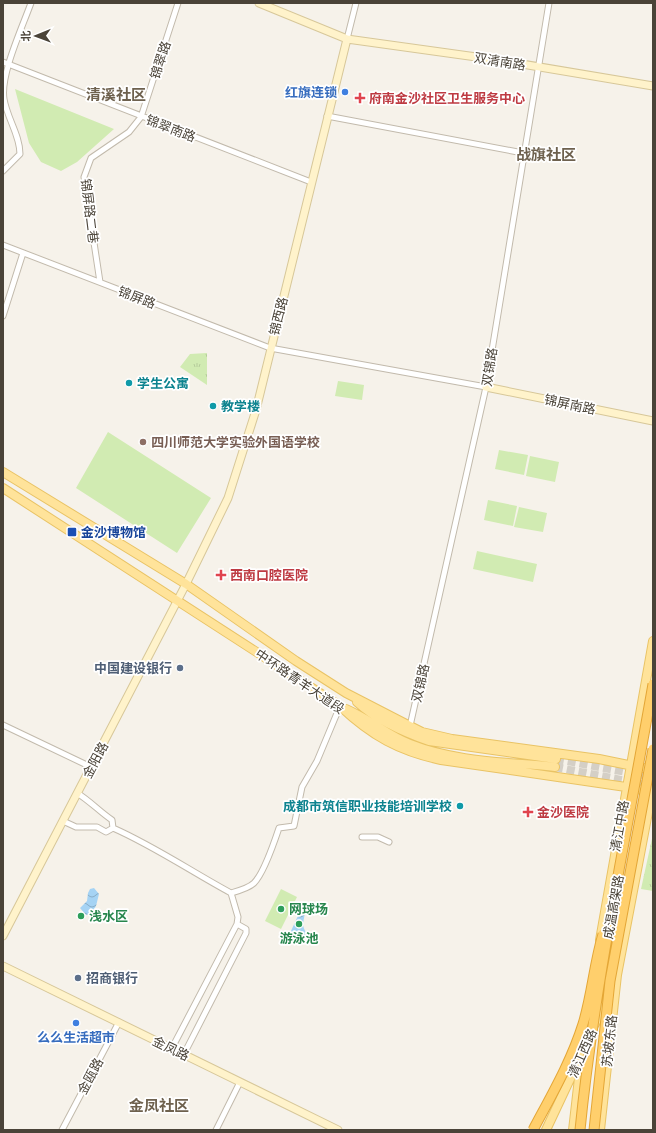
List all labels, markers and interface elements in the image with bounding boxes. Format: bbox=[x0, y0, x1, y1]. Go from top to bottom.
north arrow bbox=[16, 16, 56, 56]
text: 北 bbox=[19, 31, 32, 42]
street label: 锦翠路 bbox=[146, 39, 174, 81]
street label: 双清南路 bbox=[473, 49, 527, 73]
place label: 红旗连锁 bbox=[285, 84, 337, 100]
district label: 清溪社区 bbox=[86, 85, 146, 103]
marker: 红旗连锁 bbox=[340, 87, 350, 97]
place label: 府南金沙社区卫生服务中心 bbox=[369, 90, 525, 106]
marker: 府南金沙社区卫生服务中心 bbox=[354, 92, 366, 104]
street label: 锦翠南路 bbox=[144, 111, 198, 145]
district label: 战旗社区 bbox=[516, 145, 576, 163]
street label: 锦屏路二巷 bbox=[78, 178, 102, 244]
street label: 锦屏路 bbox=[116, 283, 158, 311]
street label: 锦西路 bbox=[266, 295, 290, 337]
street label: 双锦路 bbox=[478, 346, 500, 388]
place label: 学生公寓 bbox=[137, 375, 189, 391]
marker: 学生公寓 bbox=[124, 378, 134, 388]
street label: 锦屏南路 bbox=[543, 391, 597, 417]
place label: 教学楼 bbox=[221, 398, 260, 414]
marker: 教学楼 bbox=[208, 401, 218, 411]
place label: 四川师范大学实验外国语学校 bbox=[151, 434, 320, 450]
marker: 四川师范大学实验外国语学校 bbox=[138, 437, 148, 447]
place label: 金沙博物馆 bbox=[81, 524, 146, 540]
marker: 金沙博物馆 bbox=[66, 526, 78, 538]
place label: 西南口腔医院 bbox=[230, 567, 308, 583]
marker: 西南口腔医院 bbox=[215, 569, 227, 581]
street label: 中环路青羊大道段 bbox=[252, 645, 348, 717]
place label: 中国建设银行 bbox=[94, 660, 172, 676]
street label: 双锦路 bbox=[408, 662, 432, 704]
marker: 中国建设银行 bbox=[175, 663, 185, 673]
street label: 金阳路 bbox=[79, 739, 111, 781]
place label: 成都市筑信职业技能培训学校 bbox=[283, 798, 452, 814]
street label: 清江中路 bbox=[607, 799, 631, 853]
marker: 成都市筑信职业技能培训学校 bbox=[455, 801, 465, 811]
place label: 金沙医院 bbox=[537, 804, 589, 820]
marker: 金沙医院 bbox=[522, 806, 534, 818]
street label: 成温高架路 bbox=[599, 874, 627, 940]
place label: 网球场 bbox=[289, 901, 328, 917]
marker: 网球场 bbox=[276, 904, 286, 914]
place label: 浅水区 bbox=[89, 908, 128, 924]
marker: 浅水区 bbox=[76, 911, 86, 921]
marker: 游泳池 bbox=[294, 919, 304, 929]
place label: 游泳池 bbox=[279, 930, 319, 946]
place label: 招商银行 bbox=[86, 970, 138, 986]
marker: 招商银行 bbox=[73, 973, 83, 983]
street label: 苏坡东路 bbox=[598, 1014, 620, 1068]
marker: 么么生活超市 bbox=[71, 1018, 81, 1028]
street label: 清江西路 bbox=[564, 1026, 600, 1080]
place label: 么么生活超市 bbox=[37, 1029, 115, 1045]
street label: 金凤路 bbox=[150, 1032, 192, 1064]
street label: 金瓯路 bbox=[74, 1055, 106, 1097]
district label: 金凤社区 bbox=[129, 1096, 189, 1114]

